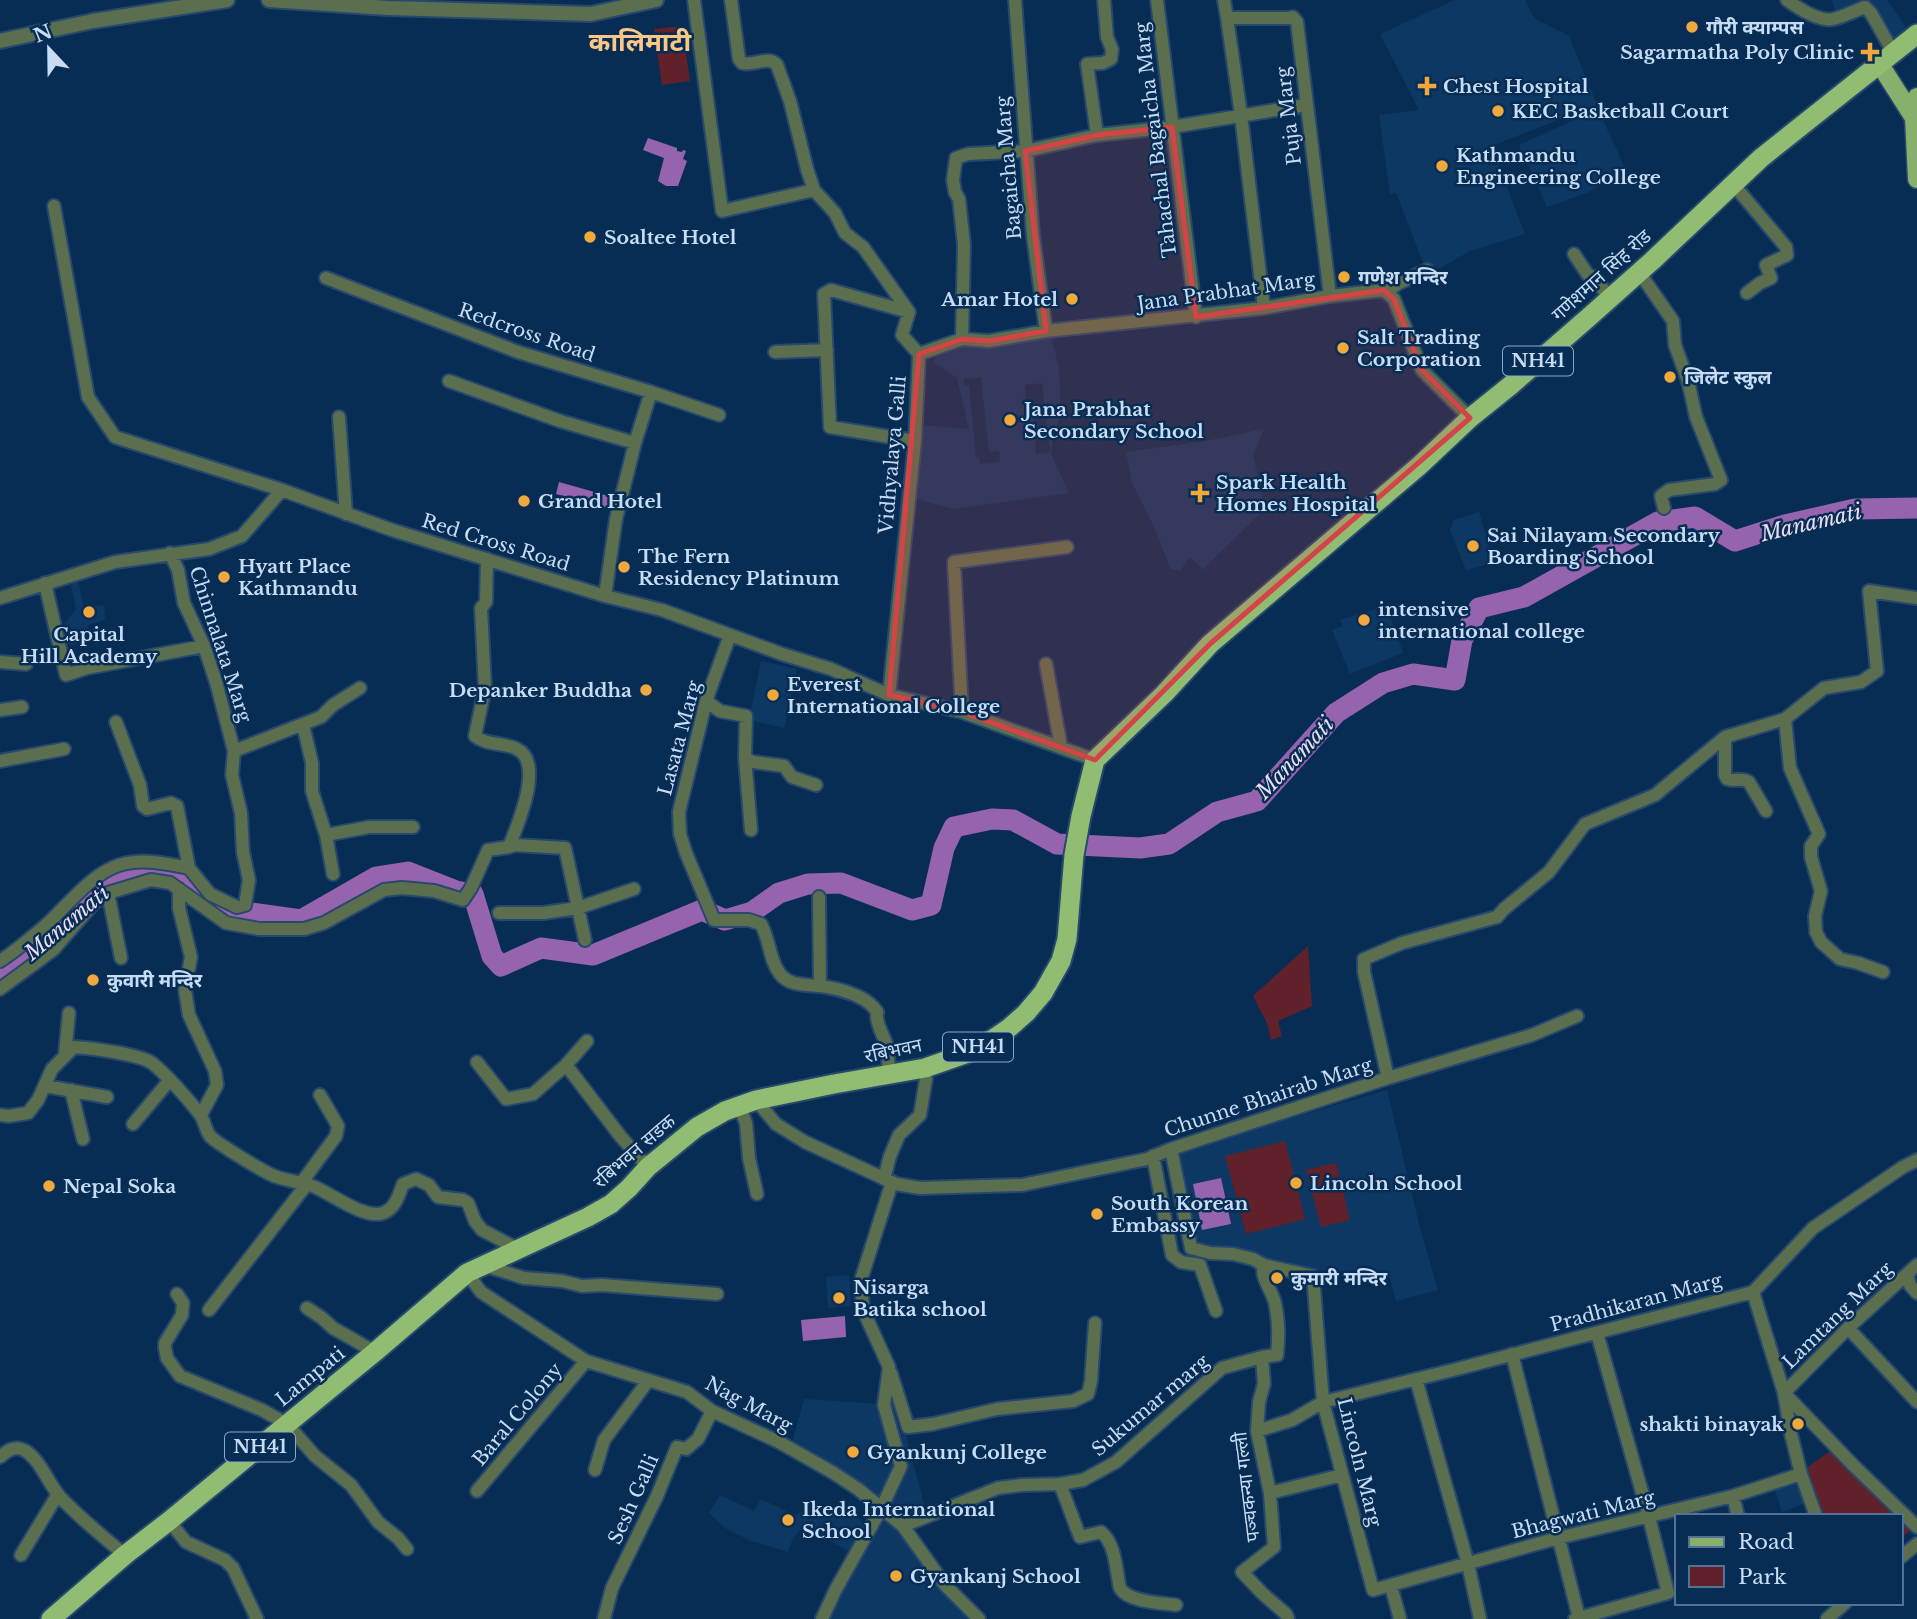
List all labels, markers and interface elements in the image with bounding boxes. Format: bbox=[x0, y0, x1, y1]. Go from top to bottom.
north arrow bbox=[14, 14, 84, 84]
place label: गौरी क्याम्पस bbox=[1706, 16, 1804, 39]
marker: गौरी क्याम्पस bbox=[1684, 19, 1700, 35]
text: N bbox=[30, 20, 56, 48]
street label: Tahachal Bagaicha Marg bbox=[1130, 20, 1181, 259]
district label: कालिमाटी bbox=[589, 26, 692, 58]
place label: Sagarmatha Poly Clinic bbox=[1620, 41, 1854, 64]
marker: Sagarmatha Poly Clinic bbox=[1860, 42, 1880, 62]
street label: Puja Marg bbox=[1271, 65, 1306, 166]
place label: Chest Hospital bbox=[1443, 75, 1589, 98]
marker: Chest Hospital bbox=[1417, 76, 1437, 96]
street label: Bagaicha Marg bbox=[991, 95, 1026, 241]
place label: KEC Basketball Court bbox=[1512, 100, 1730, 123]
marker: KEC Basketball Court bbox=[1490, 103, 1506, 119]
place label: Kathmandu Engineering College bbox=[1456, 144, 1661, 189]
marker: Kathmandu Engineering College bbox=[1434, 158, 1450, 174]
street label: गणेशमान सिंह रोड bbox=[1547, 224, 1656, 326]
place label: Soaltee Hotel bbox=[604, 226, 737, 249]
marker: Soaltee Hotel bbox=[582, 229, 598, 245]
place label: गणेश मन्दिर bbox=[1358, 266, 1448, 289]
street label: Jana Prabhat Marg bbox=[1133, 268, 1317, 316]
marker: गणेश मन्दिर bbox=[1336, 269, 1352, 285]
place label: Amar Hotel bbox=[940, 288, 1058, 311]
marker: Amar Hotel bbox=[1064, 291, 1080, 307]
street label: Redcross Road bbox=[455, 298, 598, 367]
place label: Salt Trading Corporation bbox=[1357, 326, 1481, 371]
marker: Salt Trading Corporation bbox=[1335, 340, 1351, 356]
road number: NH41 bbox=[1503, 346, 1573, 376]
place label: जिलेट स्कुल bbox=[1684, 366, 1773, 390]
marker: जिलेट स्कुल bbox=[1662, 369, 1678, 385]
street label: Vidhyalaya Galli bbox=[874, 374, 911, 536]
place label: Jana Prabhat Secondary School bbox=[1020, 398, 1204, 443]
marker: Jana Prabhat Secondary School bbox=[1002, 412, 1018, 428]
place label: Spark Health Homes Hospital bbox=[1216, 471, 1376, 516]
marker: Spark Health Homes Hospital bbox=[1190, 483, 1210, 503]
place label: Grand Hotel bbox=[538, 490, 662, 513]
marker: Grand Hotel bbox=[516, 493, 532, 509]
water label: Manamati bbox=[1757, 499, 1865, 547]
street label: Red Cross Road bbox=[419, 509, 573, 576]
place label: Sai Nilayam Secondary Boarding School bbox=[1487, 524, 1720, 569]
marker: Sai Nilayam Secondary Boarding School bbox=[1465, 538, 1481, 554]
place label: The Fern Residency Platinum bbox=[638, 545, 839, 590]
place label: Hyatt Place Kathmandu bbox=[238, 555, 358, 600]
marker: The Fern Residency Platinum bbox=[616, 559, 632, 575]
street label: Chinnalata Marg bbox=[184, 563, 257, 726]
marker: Hyatt Place Kathmandu bbox=[216, 569, 232, 585]
place label: intensive international college bbox=[1378, 598, 1585, 643]
marker: Capital Hill Academy bbox=[81, 604, 97, 620]
marker: intensive international college bbox=[1356, 612, 1372, 628]
place label: Capital Hill Academy bbox=[21, 623, 158, 668]
place label: Everest International College bbox=[787, 673, 1000, 718]
street label: Lasata Marg bbox=[653, 678, 706, 798]
place label: Depanker Buddha bbox=[449, 679, 632, 702]
marker: Depanker Buddha bbox=[638, 682, 654, 698]
marker: Everest International College bbox=[765, 687, 781, 703]
water label: Manamati bbox=[1250, 711, 1340, 805]
water label: Manamati bbox=[18, 879, 115, 967]
place label: कुवारी मन्दिर bbox=[107, 969, 203, 993]
marker: कुवारी मन्दिर bbox=[85, 972, 101, 988]
road number: NH41 bbox=[943, 1032, 1013, 1062]
street label: रबिभवन bbox=[862, 1033, 924, 1068]
street label: Chunne Bhairab Marg bbox=[1161, 1053, 1376, 1142]
street label: रबिभवन सडक bbox=[589, 1109, 680, 1193]
place label: Lincoln School bbox=[1310, 1172, 1463, 1195]
place label: Nepal Soka bbox=[63, 1175, 176, 1198]
marker: Lincoln School bbox=[1288, 1175, 1304, 1191]
marker: Nepal Soka bbox=[41, 1178, 57, 1194]
place label: South Korean Embassy bbox=[1111, 1192, 1248, 1237]
marker: South Korean Embassy bbox=[1089, 1206, 1105, 1222]
street label: Lamtang Marg bbox=[1778, 1257, 1898, 1374]
place label: कुमारी मन्दिर bbox=[1291, 1267, 1388, 1291]
street label: Pradhikaran Marg bbox=[1548, 1268, 1725, 1337]
marker: कुमारी मन्दिर bbox=[1269, 1270, 1285, 1286]
place label: Nisarga Batika school bbox=[853, 1276, 987, 1321]
marker: Nisarga Batika school bbox=[831, 1290, 847, 1306]
street label: Lampati bbox=[271, 1341, 350, 1411]
street label: Sukumar marg bbox=[1087, 1349, 1214, 1461]
street label: Baral Colony bbox=[468, 1358, 567, 1471]
street label: Nag Marg bbox=[701, 1372, 797, 1437]
street label: Lincoln Marg bbox=[1332, 1395, 1387, 1530]
place label: shakti binayak bbox=[1639, 1413, 1784, 1436]
marker: shakti binayak bbox=[1790, 1416, 1806, 1432]
street label: पञ्चकन्या गल्ली bbox=[1228, 1429, 1265, 1543]
road number: NH41 bbox=[225, 1432, 295, 1462]
place label: Gyankunj College bbox=[867, 1441, 1047, 1464]
marker: Gyankunj College bbox=[845, 1444, 861, 1460]
street label: Sesh Galli bbox=[603, 1450, 664, 1548]
street label: Bhagwati Marg bbox=[1509, 1485, 1658, 1543]
place label: Ikeda International School bbox=[802, 1498, 995, 1543]
marker: Ikeda International School bbox=[780, 1512, 796, 1528]
legend bbox=[1675, 1514, 1903, 1605]
text: Road bbox=[1738, 1529, 1794, 1555]
text: Park bbox=[1738, 1564, 1787, 1590]
place label: Gyankanj School bbox=[910, 1565, 1081, 1588]
marker: Gyankanj School bbox=[888, 1568, 904, 1584]

